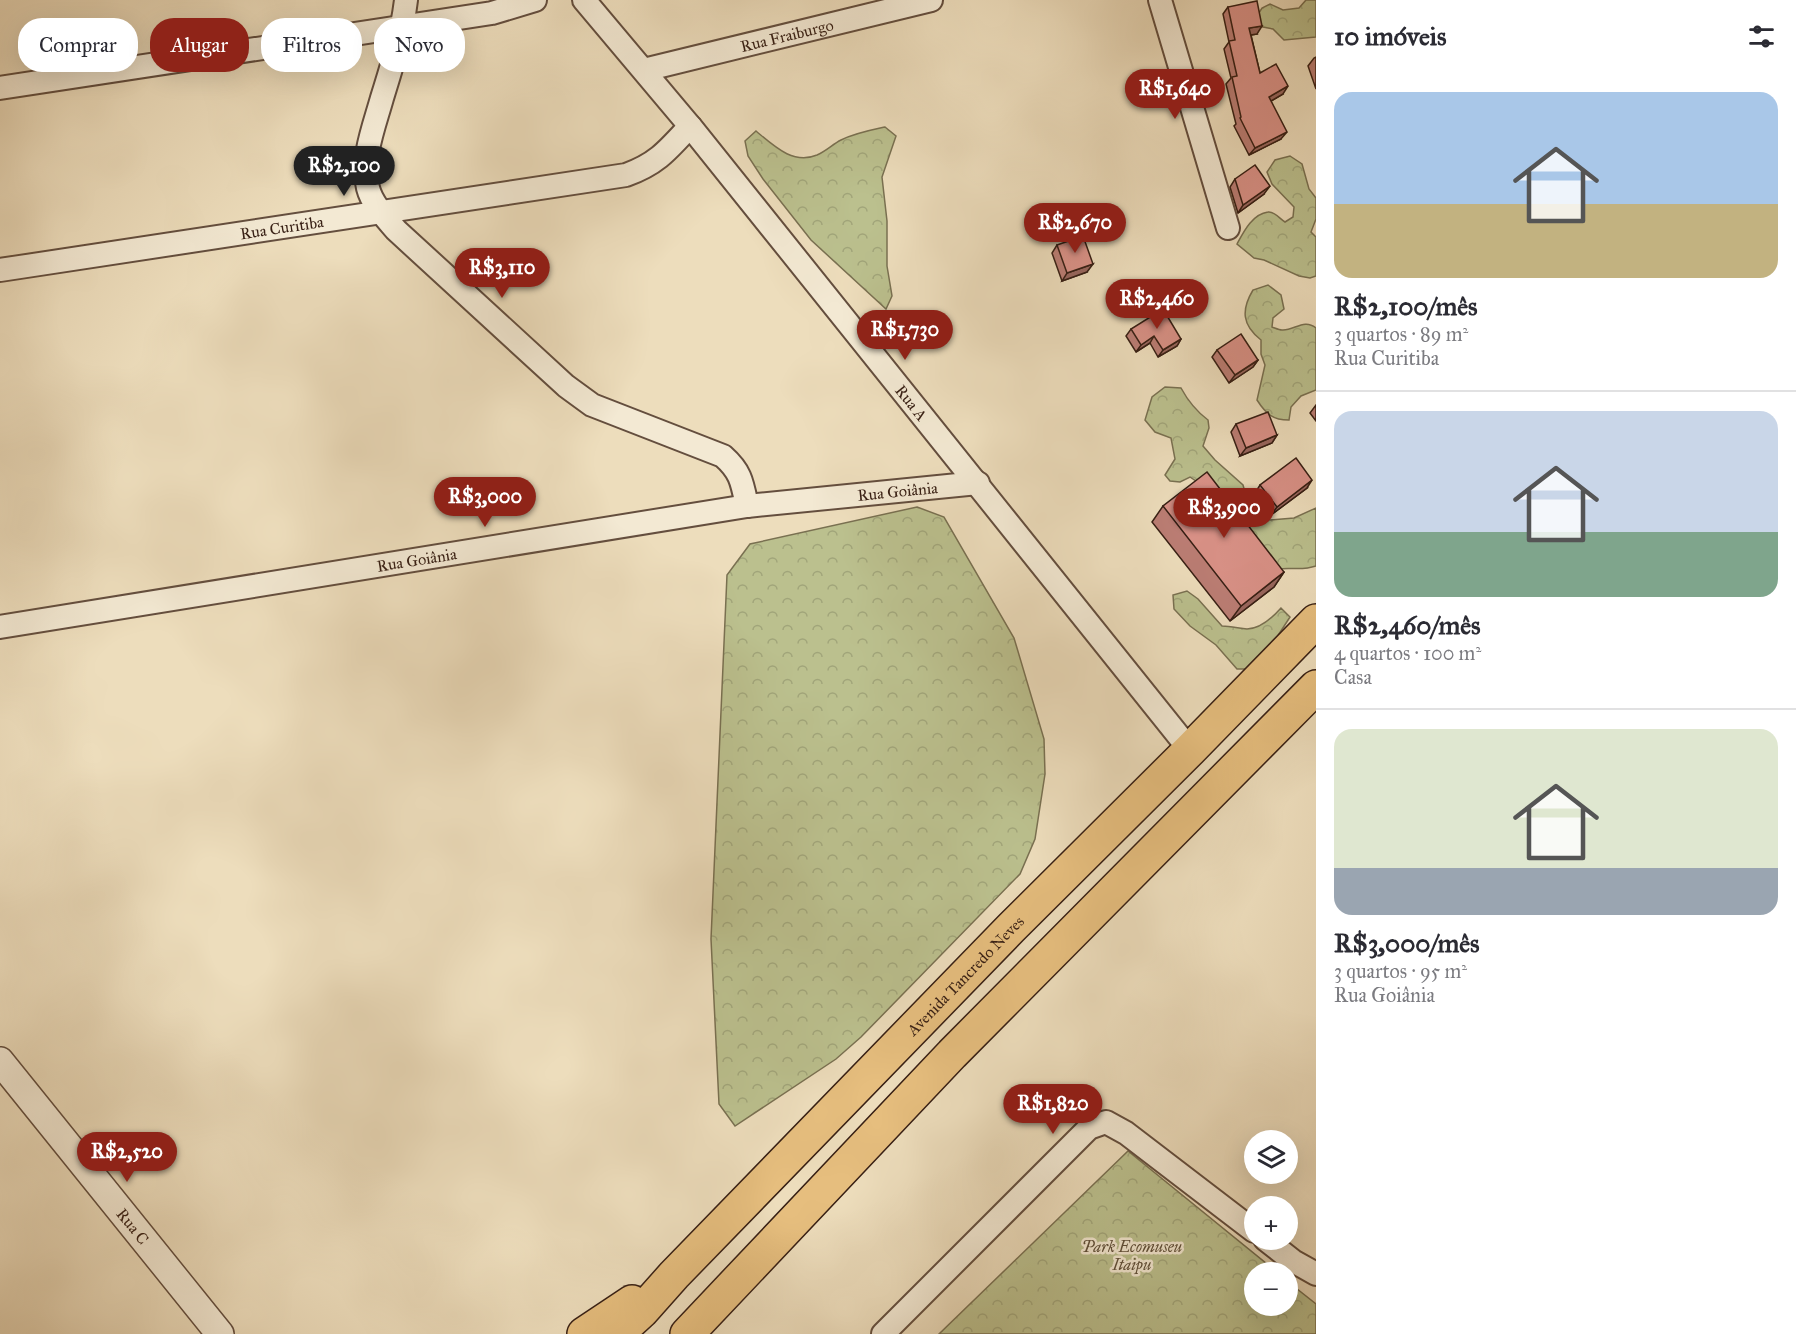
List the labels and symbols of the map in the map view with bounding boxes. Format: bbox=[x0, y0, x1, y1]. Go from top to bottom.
street label: Rua Fraiburgo bbox=[739, 15, 835, 56]
pin: R$1,640 bbox=[1120, 69, 1230, 120]
pin: R$2,100 bbox=[289, 146, 399, 197]
pin: R$2,670 bbox=[1020, 203, 1130, 254]
street label: Rua Curitiba bbox=[239, 212, 325, 243]
pin: R$3,110 bbox=[447, 248, 557, 299]
pin: R$2,460 bbox=[1102, 279, 1212, 330]
pin: R$1,730 bbox=[850, 310, 960, 361]
street label: Rua A bbox=[891, 381, 931, 425]
pin: R$3,000 bbox=[430, 477, 540, 528]
street label: Rua Goiânia bbox=[856, 478, 939, 505]
pin: R$3,900 bbox=[1169, 488, 1279, 539]
street label: Rua Goiânia bbox=[375, 544, 458, 576]
street label: Avenida Tancredo Neves bbox=[902, 912, 1028, 1040]
pin: R$1,820 bbox=[998, 1084, 1108, 1135]
pin: R$2,520 bbox=[72, 1132, 182, 1183]
street label: Rua C bbox=[112, 1205, 153, 1248]
park label: Park Ecomuseu Itaipu bbox=[1082, 1237, 1182, 1275]

